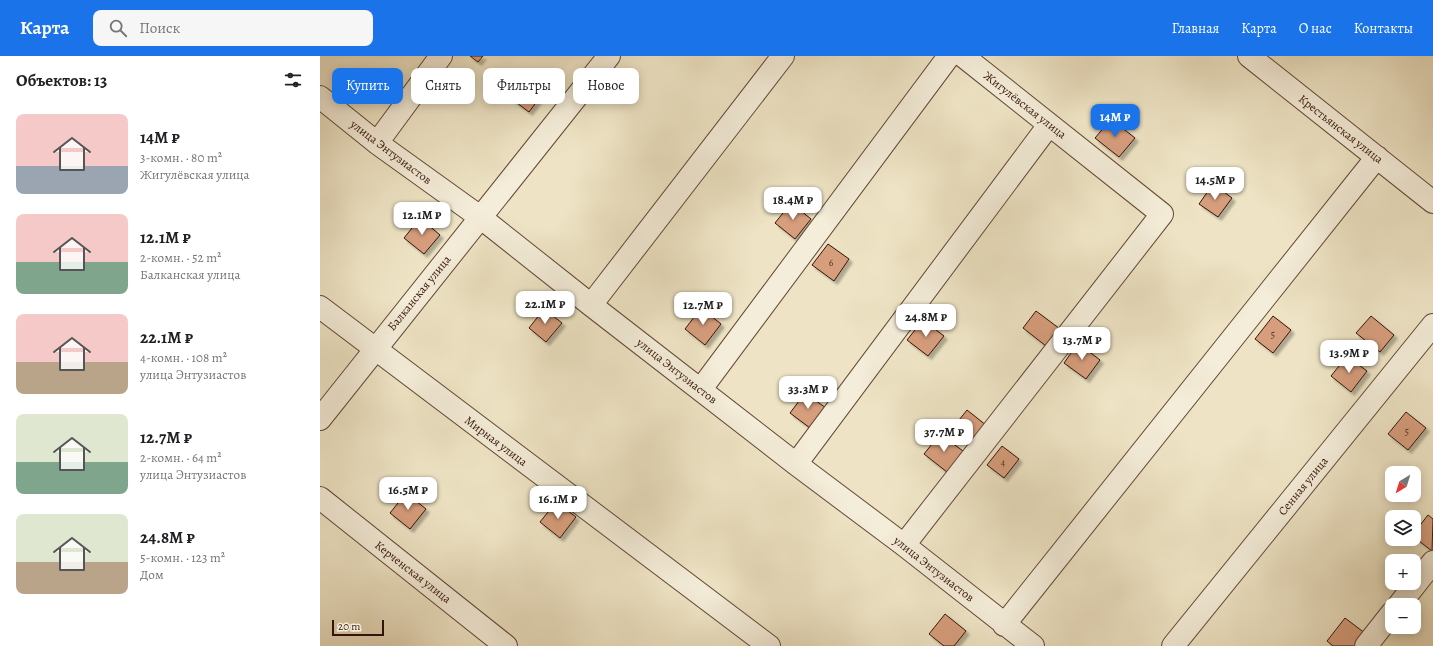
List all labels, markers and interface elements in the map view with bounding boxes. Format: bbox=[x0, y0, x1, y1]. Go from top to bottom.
search box bbox=[93, 10, 373, 46]
text: Карта bbox=[20, 15, 69, 41]
icon: search bbox=[107, 17, 129, 39]
text: Поиск bbox=[139, 18, 180, 38]
text: Главная bbox=[1172, 19, 1219, 38]
text: Карта bbox=[1241, 19, 1277, 38]
text: О нас bbox=[1299, 19, 1332, 38]
text: Контакты bbox=[1354, 19, 1413, 38]
chip: Купить bbox=[332, 68, 403, 104]
chip: Снять bbox=[411, 68, 475, 104]
chip: Фильтры bbox=[483, 68, 565, 104]
chip: Новое bbox=[573, 68, 639, 104]
street label: Жигулёвская улица bbox=[980, 68, 1070, 143]
text: Объектов: 13 bbox=[16, 69, 107, 92]
icon: filters bbox=[282, 69, 304, 91]
street label: Крестьянская улица bbox=[1295, 91, 1387, 167]
pin: 14M ₽ bbox=[1087, 104, 1143, 138]
text: 14M ₽ bbox=[1100, 108, 1130, 125]
street label: улица Энтузиастов bbox=[346, 115, 435, 188]
text: 14M ₽ bbox=[140, 126, 180, 149]
icon: home bbox=[48, 130, 96, 178]
text: 3-комн. · 80 m² bbox=[140, 149, 222, 166]
text: Жигулёвская улица bbox=[140, 166, 250, 183]
pin: 14.5M ₽ bbox=[1178, 167, 1252, 201]
text: 14.5M ₽ bbox=[1195, 171, 1235, 188]
pin: 18.4M ₽ bbox=[756, 187, 830, 221]
text: 18.4M ₽ bbox=[773, 191, 813, 208]
pin: 12.1M ₽ bbox=[385, 202, 459, 236]
text: 12.1M ₽ bbox=[403, 206, 441, 223]
text: 12.1M ₽ bbox=[140, 226, 191, 249]
icon: home bbox=[48, 230, 96, 278]
text: 2-комн. · 52 m² bbox=[140, 249, 221, 266]
street label: Балканская улица bbox=[384, 252, 455, 334]
house number: 6 bbox=[829, 256, 834, 269]
text: Балканская улица bbox=[140, 266, 240, 283]
pin: 22.1M ₽ bbox=[508, 291, 582, 325]
pin: 12.7M ₽ bbox=[666, 292, 740, 326]
text: 22.1M ₽ bbox=[525, 295, 565, 312]
text: 12.7M ₽ bbox=[683, 296, 723, 313]
pin: 24.8M ₽ bbox=[889, 304, 963, 338]
text: 24.8M ₽ bbox=[905, 308, 947, 325]
text: 22.1M ₽ bbox=[140, 326, 193, 349]
pin: 13.7M ₽ bbox=[1045, 327, 1119, 361]
house number: 5 bbox=[1271, 328, 1275, 341]
icon: home bbox=[48, 330, 96, 378]
text: 13.7M ₽ bbox=[1062, 331, 1102, 348]
street label: улица Энтузиастов bbox=[633, 334, 721, 408]
pin: 13.9M ₽ bbox=[1312, 340, 1386, 374]
text: 13.9M ₽ bbox=[1329, 344, 1369, 361]
text: 4-комн. · 108 m² bbox=[140, 349, 227, 366]
text: улица Энтузиастов bbox=[140, 366, 246, 383]
pin: 33.3M ₽ bbox=[771, 376, 845, 410]
text: 33.3M ₽ bbox=[788, 380, 828, 397]
street label: Мирная улица bbox=[461, 412, 531, 470]
pin: 37.7M ₽ bbox=[907, 419, 981, 453]
text: 37.7M ₽ bbox=[924, 423, 964, 440]
house number: 5 bbox=[1405, 425, 1409, 438]
text: 12.7M ₽ bbox=[140, 426, 192, 449]
icon: home bbox=[48, 430, 96, 478]
text: 2-комн. · 64 m² bbox=[140, 449, 221, 466]
street label: Сенная улица bbox=[1274, 453, 1332, 519]
house number: 4 bbox=[1001, 456, 1006, 469]
text: улица Энтузиастов bbox=[140, 466, 246, 483]
north arrow bbox=[1385, 466, 1421, 502]
map controls bbox=[1385, 466, 1421, 634]
pin: 16.5M ₽ bbox=[371, 477, 445, 511]
text: 16.5M ₽ bbox=[388, 481, 428, 498]
pin: 16.1M ₽ bbox=[521, 486, 595, 520]
text: 16.1M ₽ bbox=[539, 490, 577, 507]
button: layers bbox=[1385, 510, 1421, 546]
text: 24.8M ₽ bbox=[140, 526, 195, 549]
icon: home bbox=[48, 530, 96, 578]
street label: улица Энтузиастов bbox=[890, 532, 978, 606]
street label: Керченская улица bbox=[372, 537, 455, 607]
text: 5-комн. · 123 m² bbox=[140, 549, 225, 566]
button: + bbox=[1385, 554, 1421, 590]
text: Дом bbox=[140, 566, 164, 583]
button: − bbox=[1385, 598, 1421, 634]
scale bar bbox=[332, 618, 384, 637]
text: 20 m bbox=[338, 619, 360, 634]

